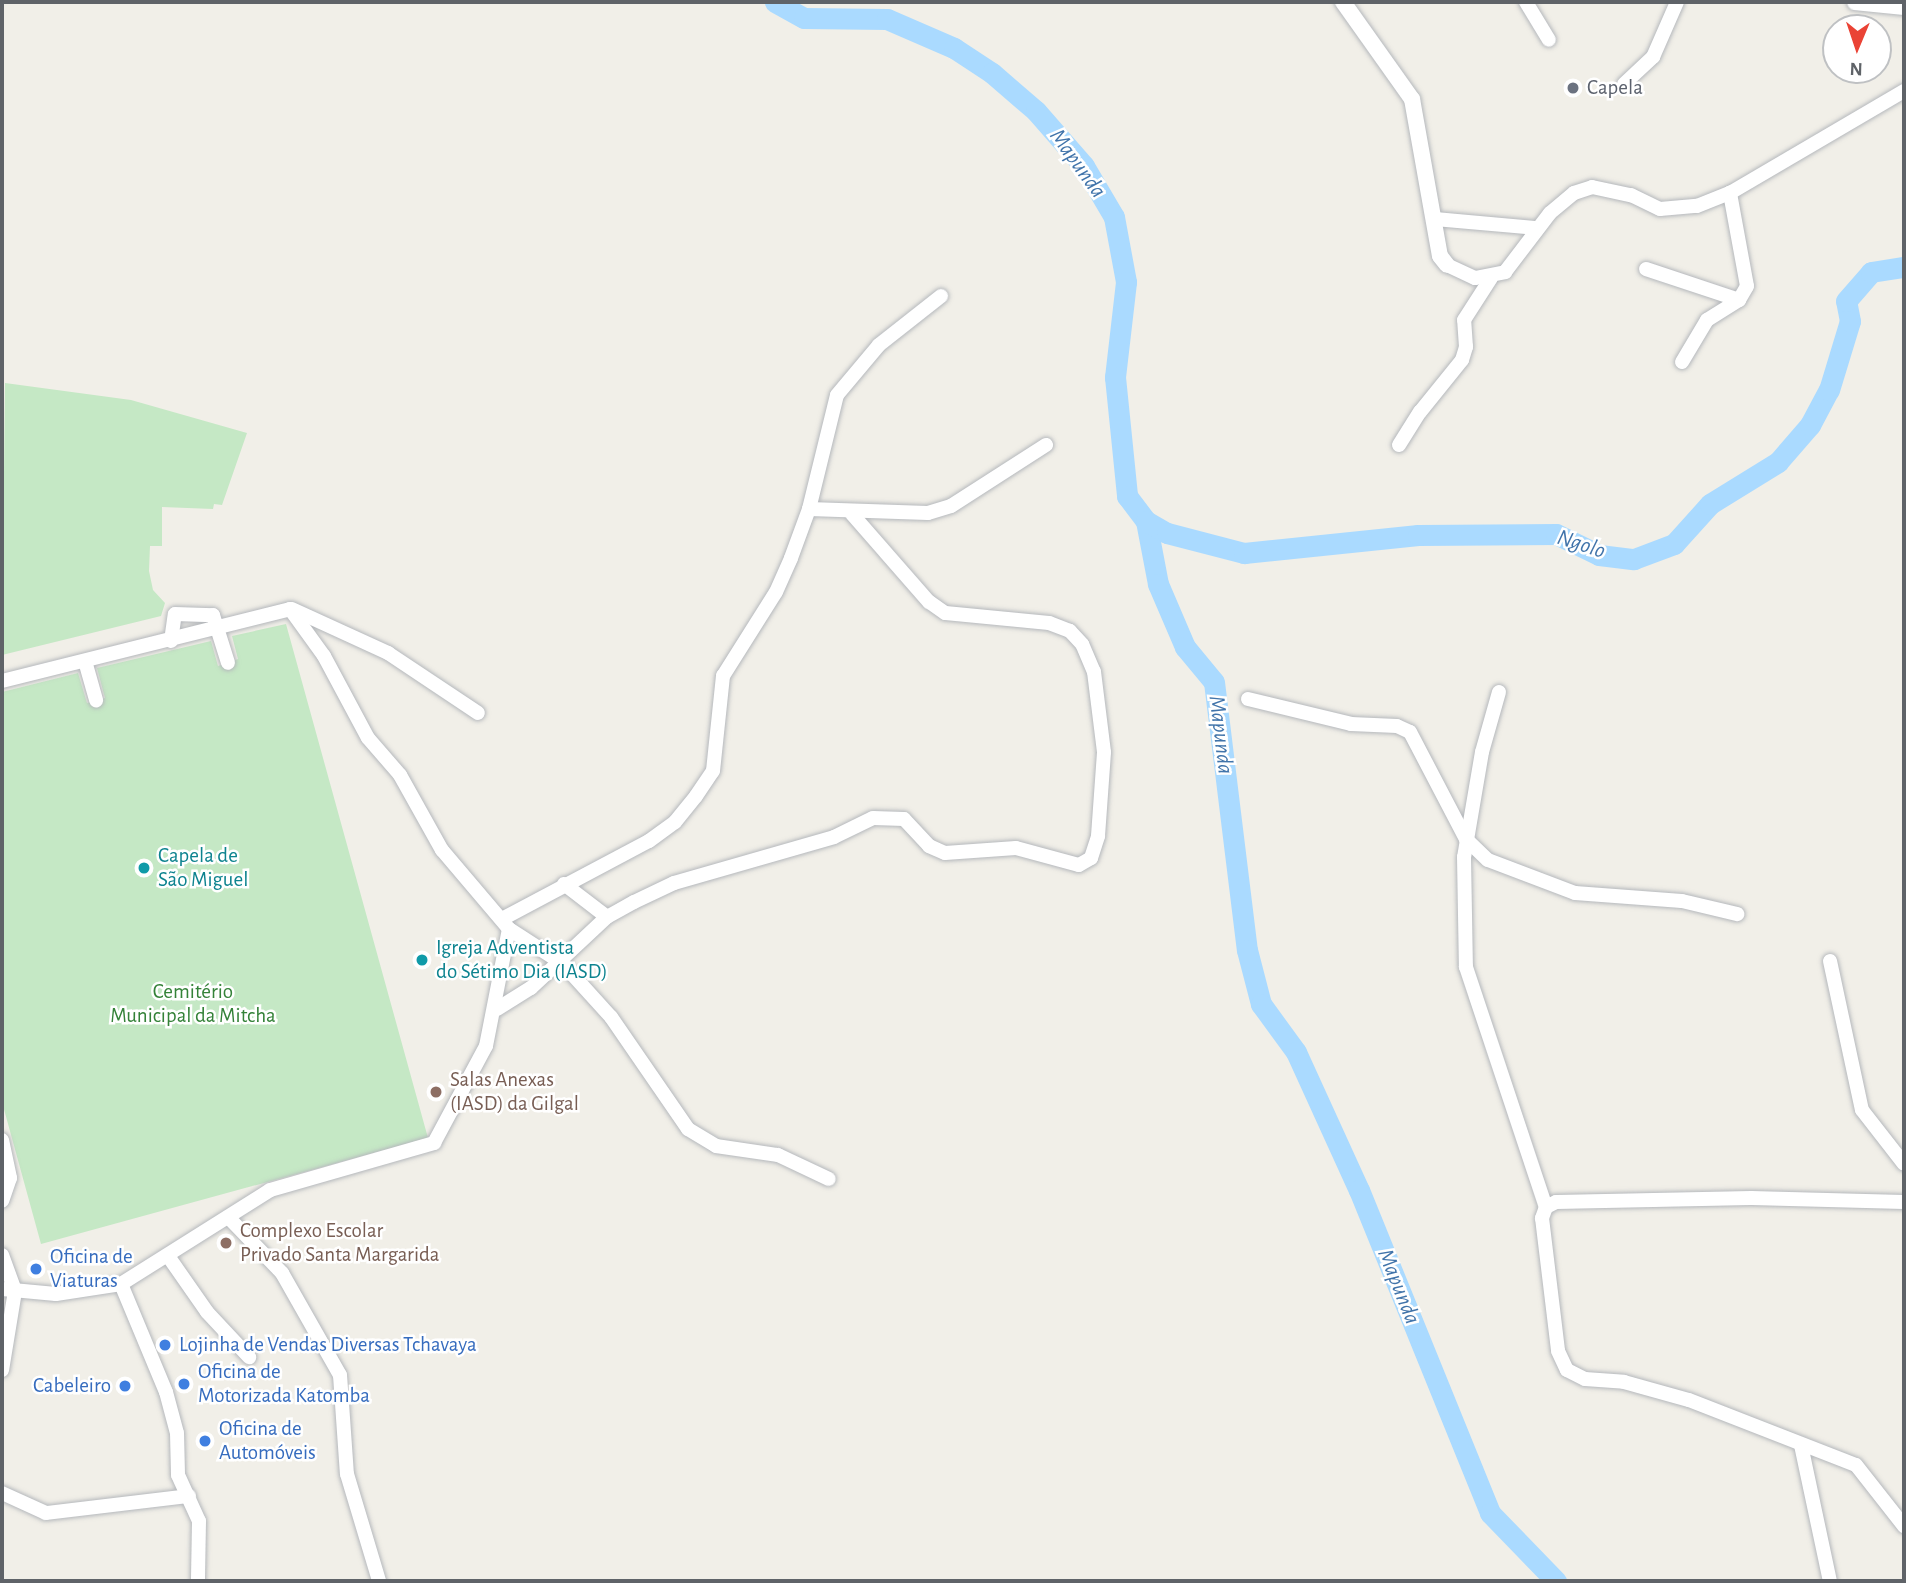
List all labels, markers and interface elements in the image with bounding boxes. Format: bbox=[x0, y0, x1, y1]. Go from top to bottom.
north arrow bbox=[1822, 14, 1892, 84]
text: N bbox=[1849, 59, 1863, 78]
place label: Capela bbox=[1587, 75, 1643, 101]
marker: Capela bbox=[1565, 80, 1581, 96]
water label: Mapunda bbox=[1043, 124, 1111, 204]
water label: Ngolo bbox=[1553, 524, 1609, 566]
water label: Mapunda bbox=[1201, 694, 1239, 776]
place label: Capela de São Miguel bbox=[158, 843, 248, 893]
marker: Capela de São Miguel bbox=[136, 860, 152, 876]
place label: Igreja Adventista do Sétimo Dia (IASD) bbox=[436, 935, 608, 985]
marker: Igreja Adventista do Sétimo Dia (IASD) bbox=[414, 952, 430, 968]
park label: Cemitério Municipal da Mitcha bbox=[110, 979, 276, 1029]
place label: Salas Anexas (IASD) da Gilgal bbox=[450, 1067, 579, 1117]
marker: Salas Anexas (IASD) da Gilgal bbox=[428, 1084, 444, 1100]
place label: Complexo Escolar Privado Santa Margarida bbox=[240, 1218, 440, 1268]
marker: Complexo Escolar Privado Santa Margarida bbox=[218, 1235, 234, 1251]
place label: Oficina de Viaturas bbox=[50, 1244, 133, 1294]
water label: Mapunda bbox=[1370, 1245, 1426, 1329]
marker: Oficina de Viaturas bbox=[28, 1261, 44, 1277]
place label: Lojinha de Vendas Diversas Tchavaya bbox=[179, 1332, 477, 1358]
marker: Lojinha de Vendas Diversas Tchavaya bbox=[157, 1337, 173, 1353]
place label: Oficina de Motorizada Katomba bbox=[198, 1359, 370, 1409]
place label: Cabeleiro bbox=[33, 1373, 111, 1399]
marker: Oficina de Motorizada Katomba bbox=[176, 1376, 192, 1392]
marker: Cabeleiro bbox=[117, 1378, 133, 1394]
place label: Oficina de Automóveis bbox=[219, 1416, 316, 1466]
marker: Oficina de Automóveis bbox=[197, 1433, 213, 1449]

